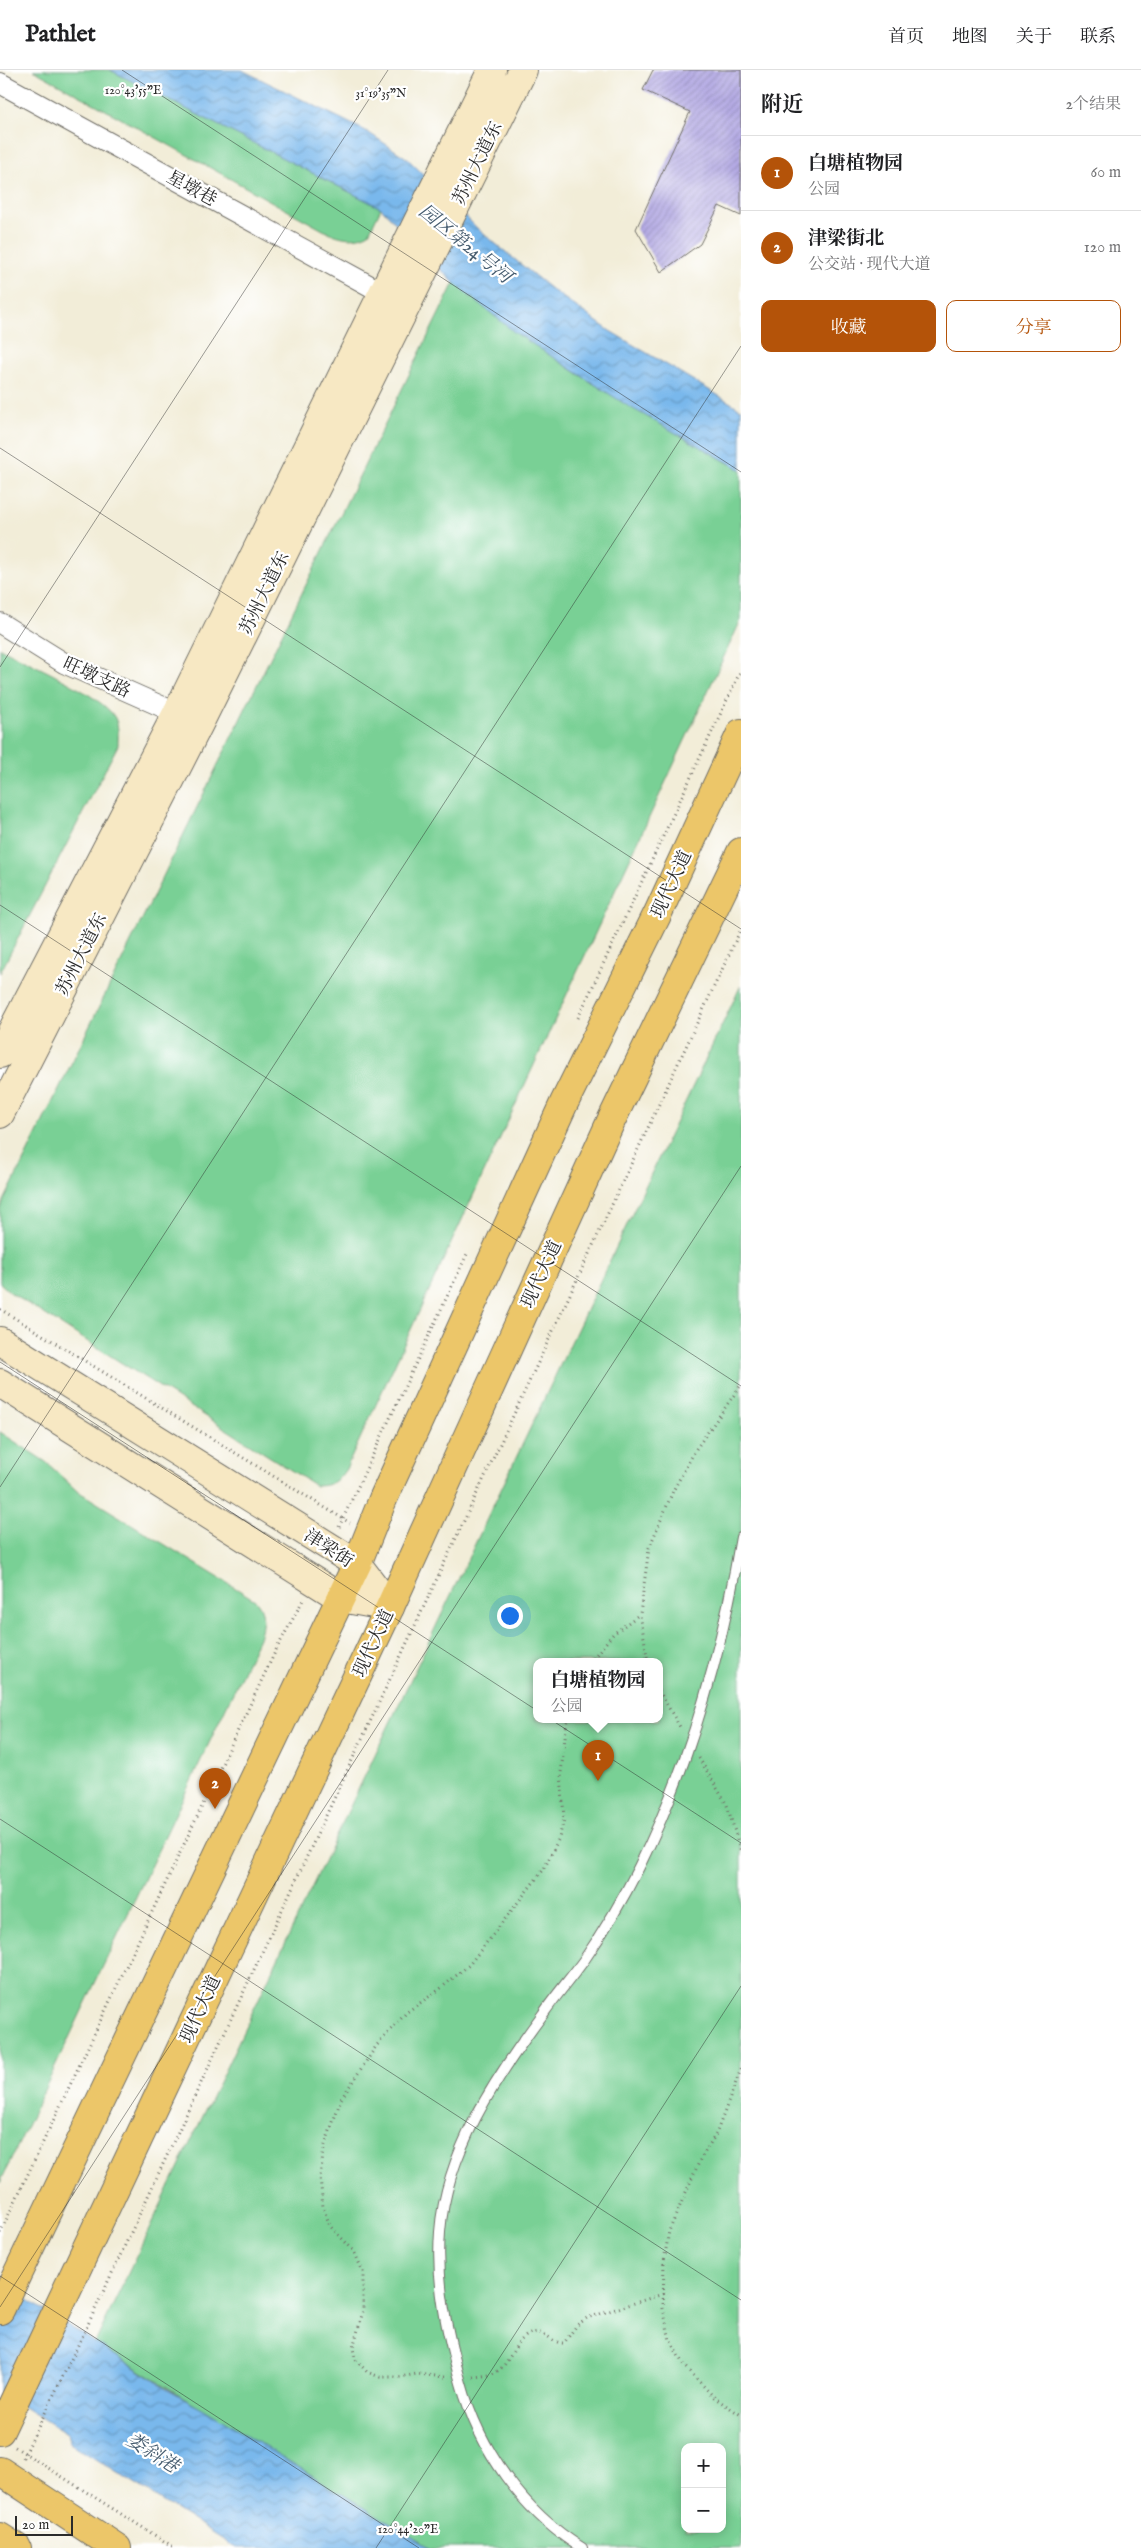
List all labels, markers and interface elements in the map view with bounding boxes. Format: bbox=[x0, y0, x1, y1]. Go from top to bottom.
text: Pathlet bbox=[25, 19, 96, 50]
text: 首页 bbox=[888, 26, 924, 49]
text: 地图 bbox=[952, 26, 988, 49]
text: 关于 bbox=[1016, 26, 1052, 49]
text: 联系 bbox=[1080, 26, 1116, 49]
text: 120°43'55"E bbox=[105, 83, 161, 98]
text: 31°19'35"N bbox=[356, 86, 407, 101]
text: 附近 bbox=[761, 92, 803, 119]
text: 2个结果 bbox=[1065, 95, 1121, 115]
street label: 苏州大道东 bbox=[448, 118, 508, 209]
text: 白塘植物园 bbox=[808, 152, 903, 176]
text: 1 bbox=[774, 163, 780, 183]
text: 60 m bbox=[1091, 163, 1121, 183]
street label: 星墩巷 bbox=[162, 166, 220, 212]
text: 公园 bbox=[808, 180, 840, 200]
water label: 园区第24号河 bbox=[413, 200, 518, 291]
text: 津梁街北 bbox=[808, 227, 884, 251]
text: 2 bbox=[773, 238, 781, 258]
text: 120 m bbox=[1084, 238, 1121, 258]
text: 公交站 · 现代大道 bbox=[808, 255, 931, 275]
button: 收藏 bbox=[761, 300, 936, 352]
button: 分享 bbox=[946, 300, 1121, 352]
street label: 苏州大道东 bbox=[235, 548, 295, 639]
street label: 旺墩支路 bbox=[59, 653, 134, 704]
street label: 现代大道 bbox=[647, 847, 698, 922]
street label: 苏州大道东 bbox=[52, 909, 113, 1000]
street label: 现代大道 bbox=[517, 1237, 568, 1312]
street label: 津梁街 bbox=[299, 1525, 357, 1574]
your location bbox=[497, 1603, 523, 1629]
street label: 现代大道 bbox=[349, 1606, 400, 1681]
popup bbox=[533, 1658, 663, 1723]
text: 白塘植物园 bbox=[550, 1669, 646, 1693]
text: 公园 bbox=[550, 1697, 583, 1717]
pin: 1 bbox=[582, 1740, 614, 1781]
pin: 2 bbox=[199, 1768, 231, 1809]
street label: 现代大道 bbox=[176, 1972, 227, 2047]
water label: 娄斜港 bbox=[121, 2428, 185, 2481]
map controls bbox=[681, 2443, 726, 2533]
button: + bbox=[681, 2443, 726, 2488]
button: − bbox=[681, 2488, 726, 2533]
scale bar bbox=[15, 2513, 72, 2536]
text: 20 m bbox=[22, 2516, 49, 2534]
text: 120°44'20"E bbox=[378, 2522, 438, 2537]

